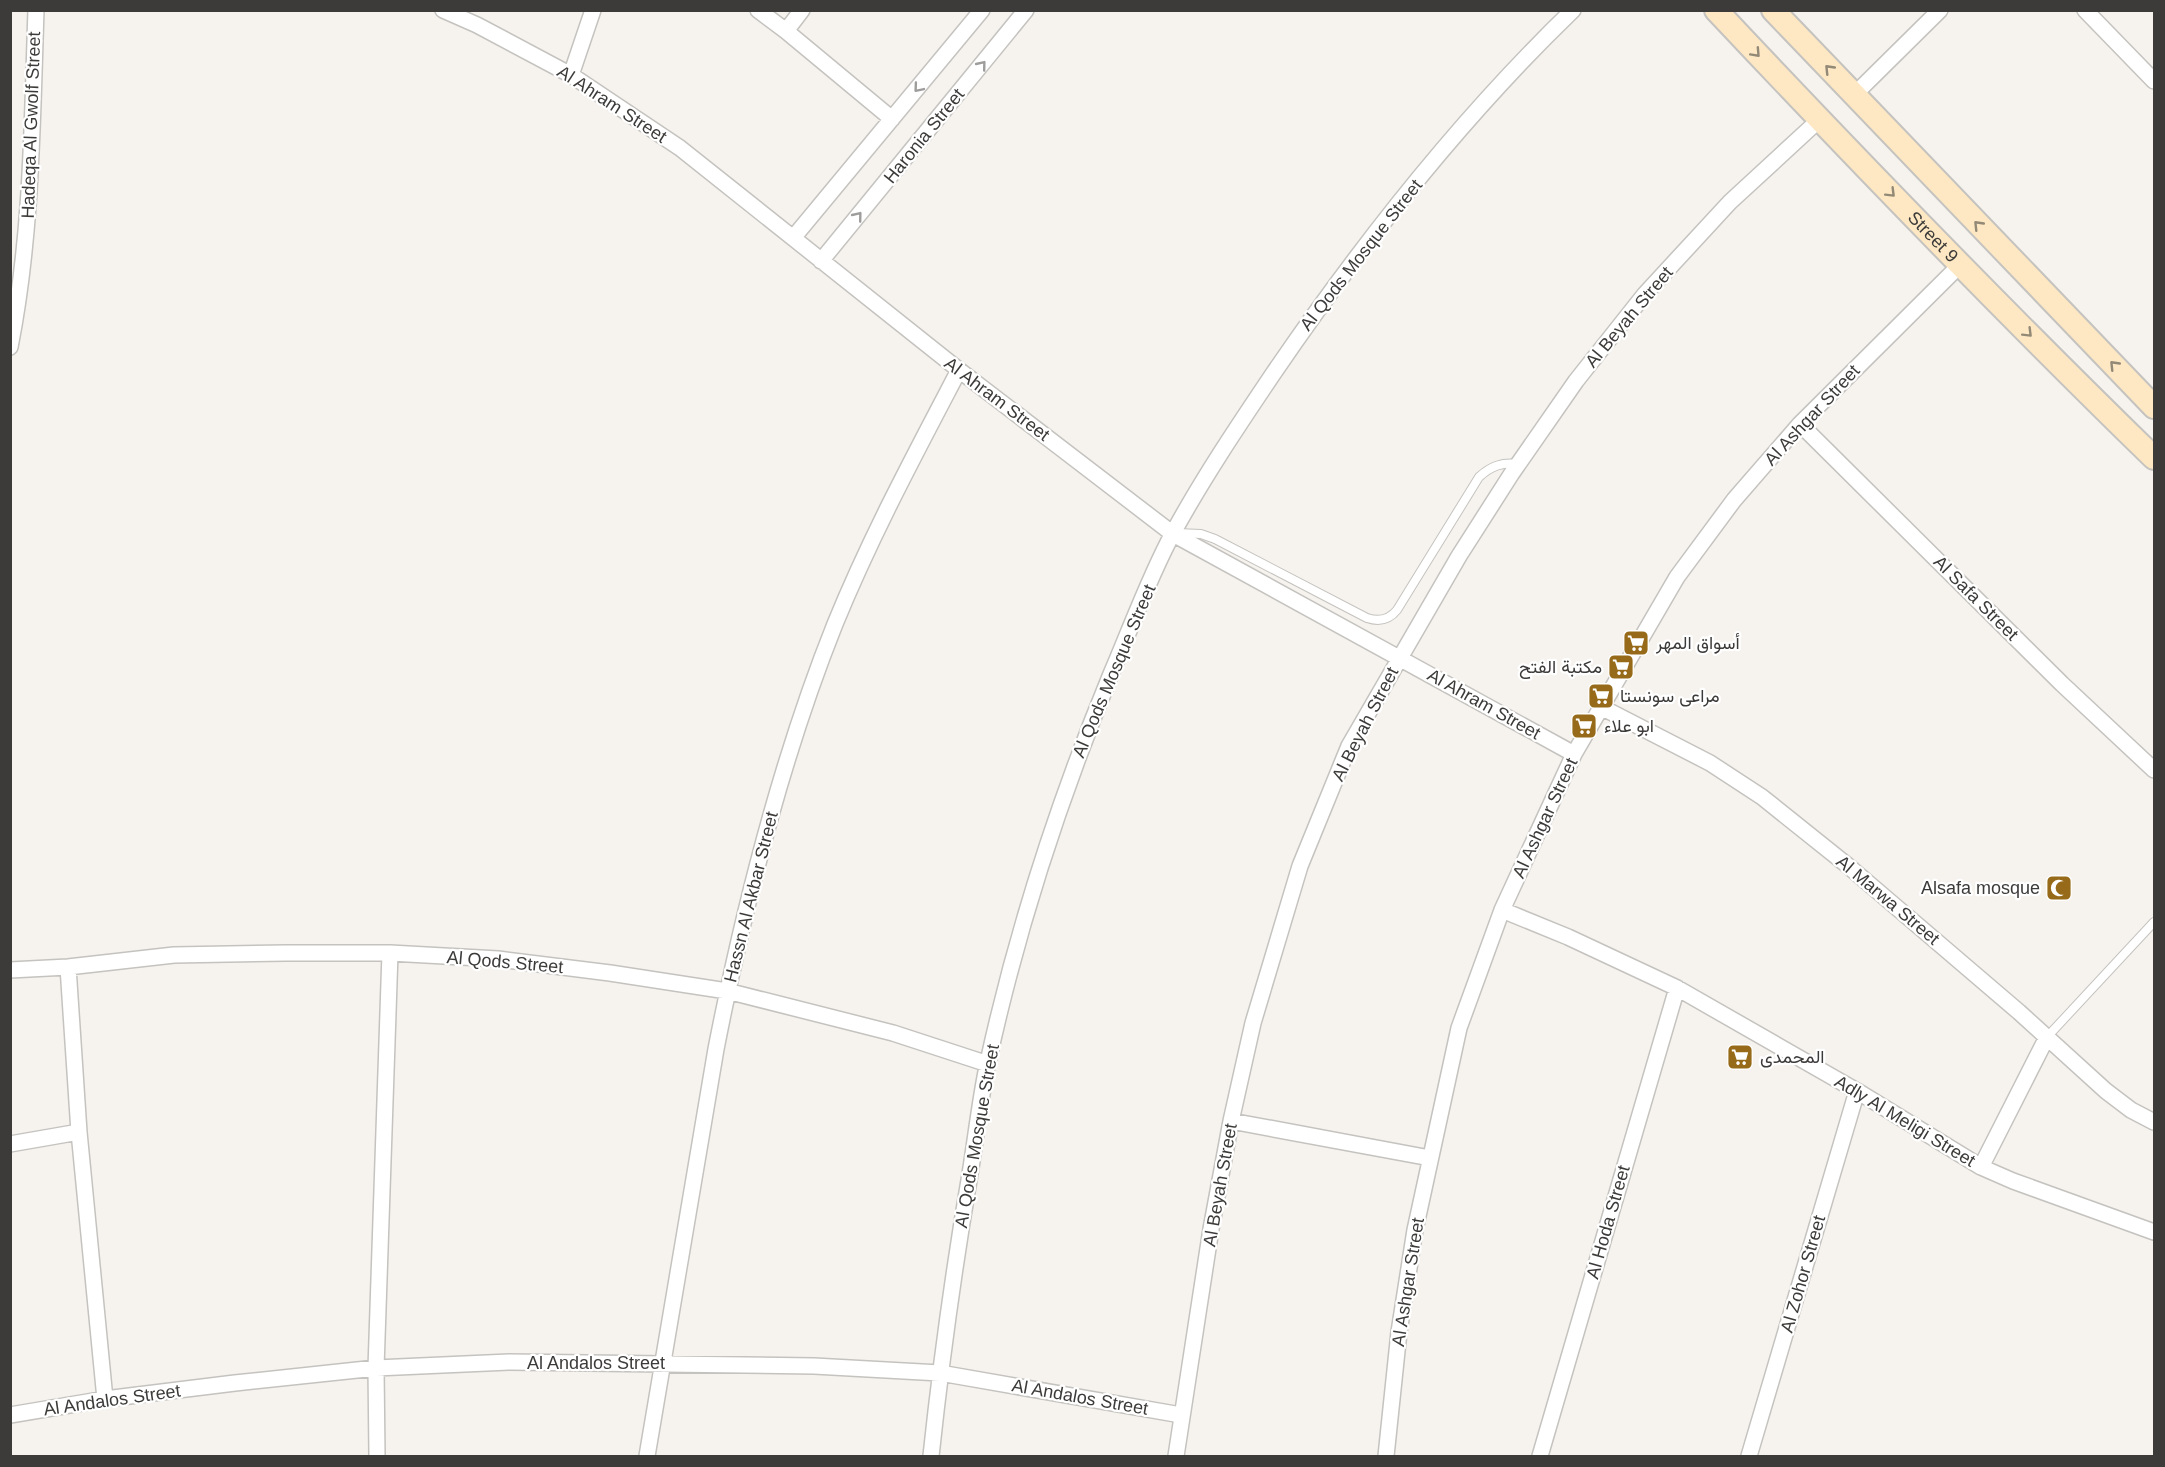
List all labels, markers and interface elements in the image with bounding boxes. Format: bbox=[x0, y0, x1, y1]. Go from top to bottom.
street label: Hadeqa Al Gwolf Street bbox=[18, 31, 44, 219]
one-way arrow bbox=[1749, 46, 1760, 57]
street label: Al Ahram Street bbox=[554, 61, 670, 147]
one-way arrow bbox=[974, 61, 985, 72]
one-way arrow bbox=[1825, 65, 1836, 75]
one-way arrow bbox=[914, 81, 925, 92]
street label: Haronia Street bbox=[880, 85, 968, 187]
street label: Al Qods Mosque Street bbox=[1296, 176, 1426, 334]
one-way arrow bbox=[1884, 186, 1895, 197]
street label: Street 9 bbox=[1904, 207, 1962, 266]
one-way arrow bbox=[851, 212, 862, 223]
one-way arrow bbox=[1975, 221, 1986, 232]
street label: Al Beyah Street bbox=[1581, 263, 1677, 371]
one-way arrow bbox=[2020, 325, 2031, 336]
street label: Al Ahram Street bbox=[941, 353, 1053, 445]
street label: Al Ashgar Street bbox=[1760, 361, 1864, 469]
one-way arrow bbox=[2110, 361, 2121, 372]
street label: Al Safa Street bbox=[1930, 552, 2022, 644]
street label: Al Qods Mosque Street bbox=[1068, 581, 1160, 761]
supermarket icon: أسواق المهر bbox=[1621, 628, 1651, 658]
place label: أسواق المهر bbox=[1655, 633, 1740, 654]
supermarket icon: مكتبة الفتح bbox=[1606, 652, 1636, 682]
place label: مكتبة الفتح bbox=[1519, 657, 1602, 679]
street label: Al Beyah Street bbox=[1328, 664, 1402, 784]
street label: Al Ahram Street bbox=[1424, 665, 1544, 743]
supermarket icon: مراعى سونستا bbox=[1586, 681, 1616, 711]
place label: مراعى سونستا bbox=[1620, 686, 1720, 707]
supermarket icon: ابو علاء bbox=[1569, 711, 1599, 741]
place label: ابو علاء bbox=[1604, 716, 1654, 737]
street label: Al Ashgar Street bbox=[1508, 755, 1582, 881]
street label: Hassn Al Akbar Street bbox=[720, 810, 782, 984]
street label: Al Marwa Street bbox=[1833, 851, 1943, 949]
mosque icon: Alsafa mosque bbox=[2044, 873, 2074, 903]
place label: Alsafa mosque bbox=[1921, 878, 2040, 898]
street label: Al Qods Street bbox=[446, 947, 564, 977]
supermarket icon: المحمدى bbox=[1725, 1042, 1755, 1072]
street label: Al Qods Mosque Street bbox=[951, 1043, 1003, 1229]
place label: المحمدى bbox=[1760, 1047, 1825, 1068]
street label: Adly Al Meligi Street bbox=[1831, 1071, 1979, 1171]
street label: Al Beyah Street bbox=[1199, 1122, 1241, 1248]
street label: Al Hoda Street bbox=[1582, 1163, 1634, 1281]
street label: Al Zohor Street bbox=[1777, 1213, 1829, 1335]
street label: Al Ashgar Street bbox=[1388, 1216, 1428, 1348]
street label: Al Andalos Street bbox=[527, 1353, 665, 1373]
street label: Al Andalos Street bbox=[1010, 1375, 1150, 1419]
street label: Al Andalos Street bbox=[42, 1380, 182, 1420]

